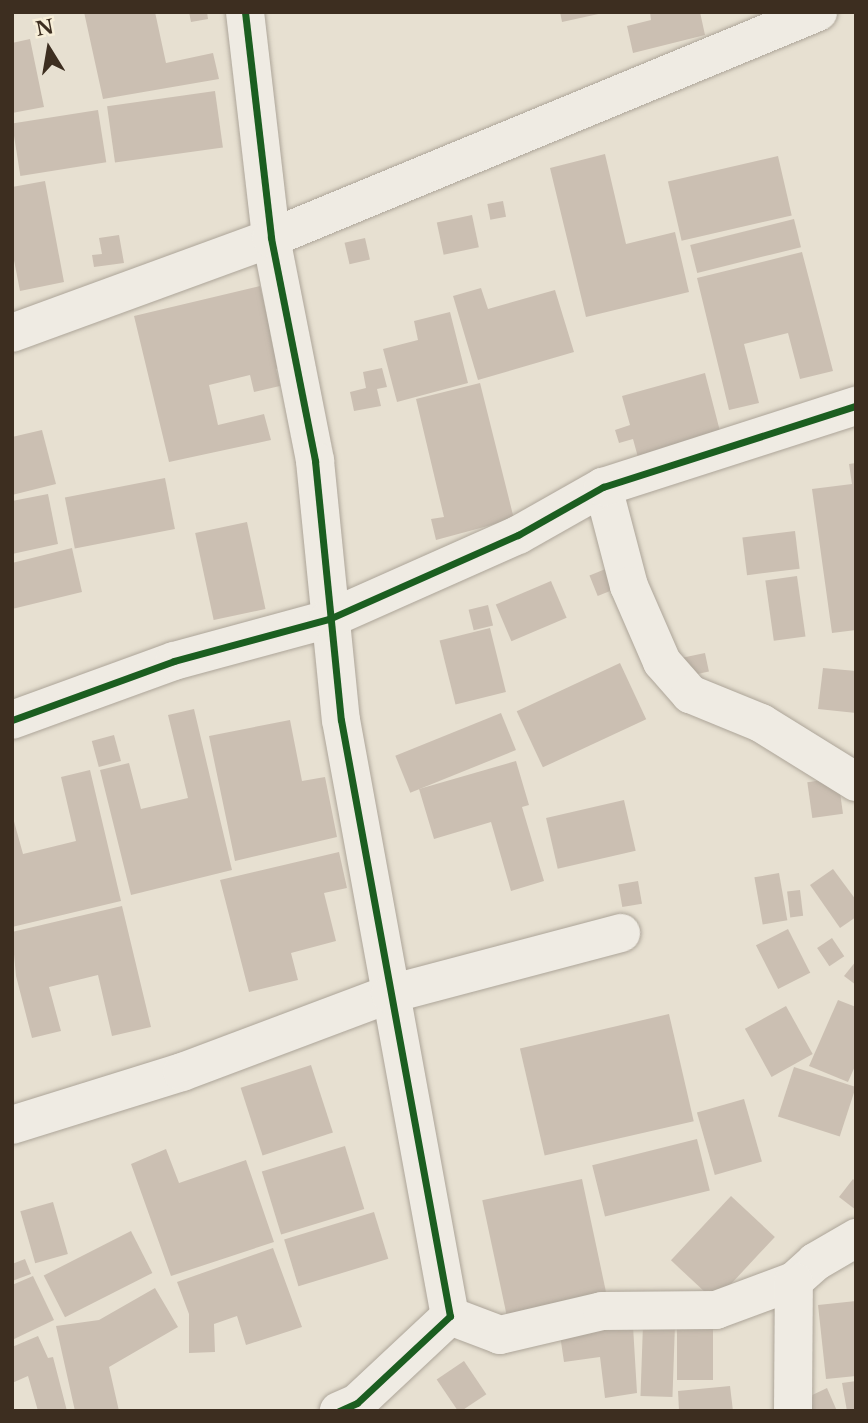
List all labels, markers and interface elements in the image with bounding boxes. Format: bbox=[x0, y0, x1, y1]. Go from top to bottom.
north arrow bbox=[14, 14, 84, 84]
text: N bbox=[34, 15, 56, 41]

